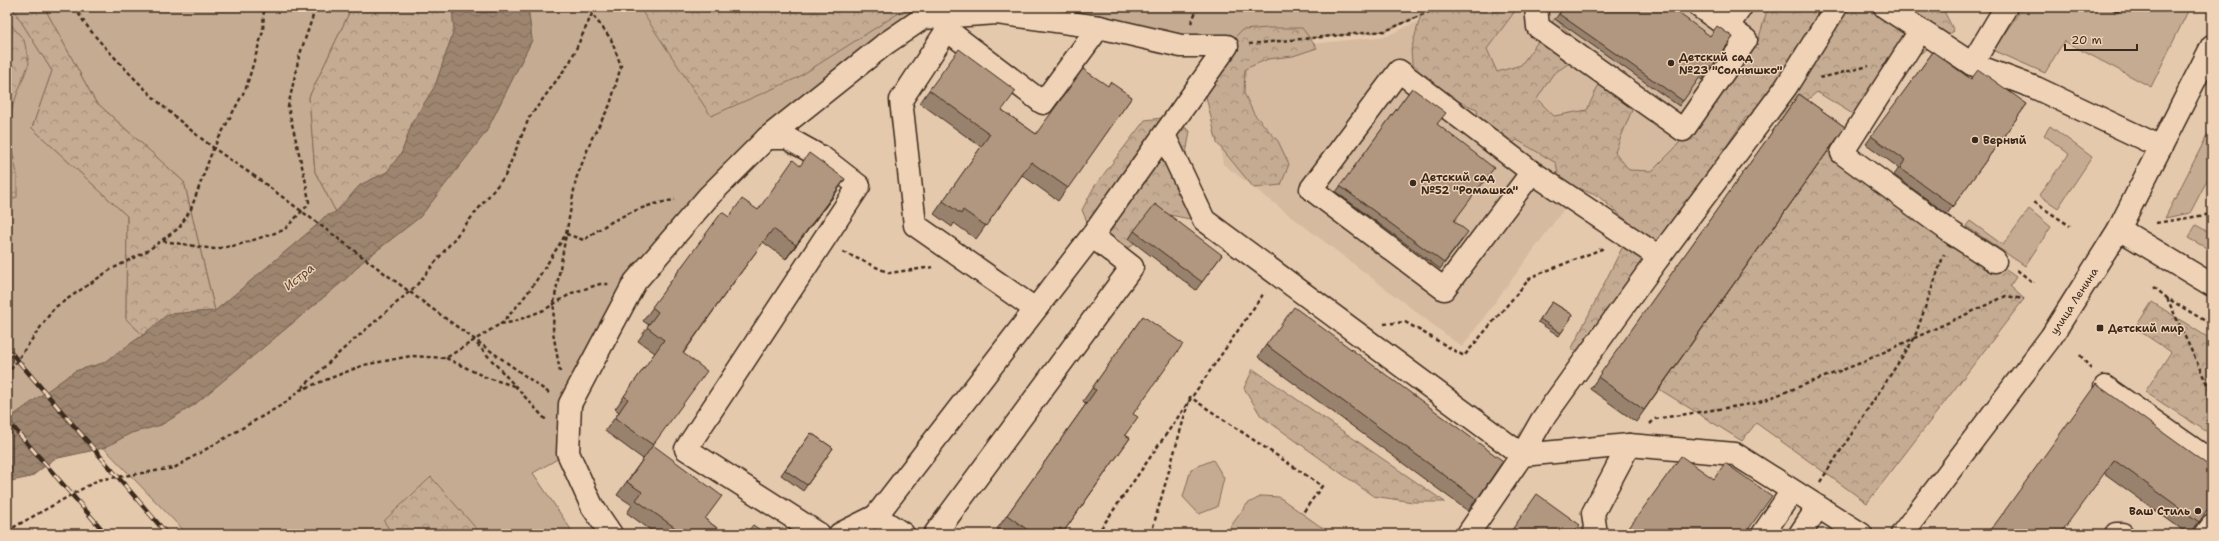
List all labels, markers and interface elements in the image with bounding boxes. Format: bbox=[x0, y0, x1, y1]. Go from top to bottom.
scale bar bbox=[2065, 26, 2137, 52]
text: 20 m bbox=[2071, 32, 2102, 48]
place label: Детский сад №23 "Солнышко" bbox=[1679, 50, 1783, 78]
marker: Детский сад №23 "Солнышко" bbox=[1666, 58, 1676, 68]
place label: Верный bbox=[1983, 133, 2027, 148]
marker: Верный bbox=[1970, 135, 1980, 145]
place label: Детский сад №52 "Ромашка" bbox=[1421, 170, 1519, 198]
marker: Детский сад №52 "Ромашка" bbox=[1408, 178, 1418, 188]
water label: Истра bbox=[280, 260, 318, 294]
street label: улица Ленина bbox=[2047, 265, 2102, 338]
place label: Детский мир bbox=[2108, 321, 2184, 336]
marker: Детский мир bbox=[2095, 323, 2105, 333]
place label: Ваш Стиль bbox=[2129, 504, 2190, 519]
marker: Ваш Стиль bbox=[2193, 506, 2203, 516]

